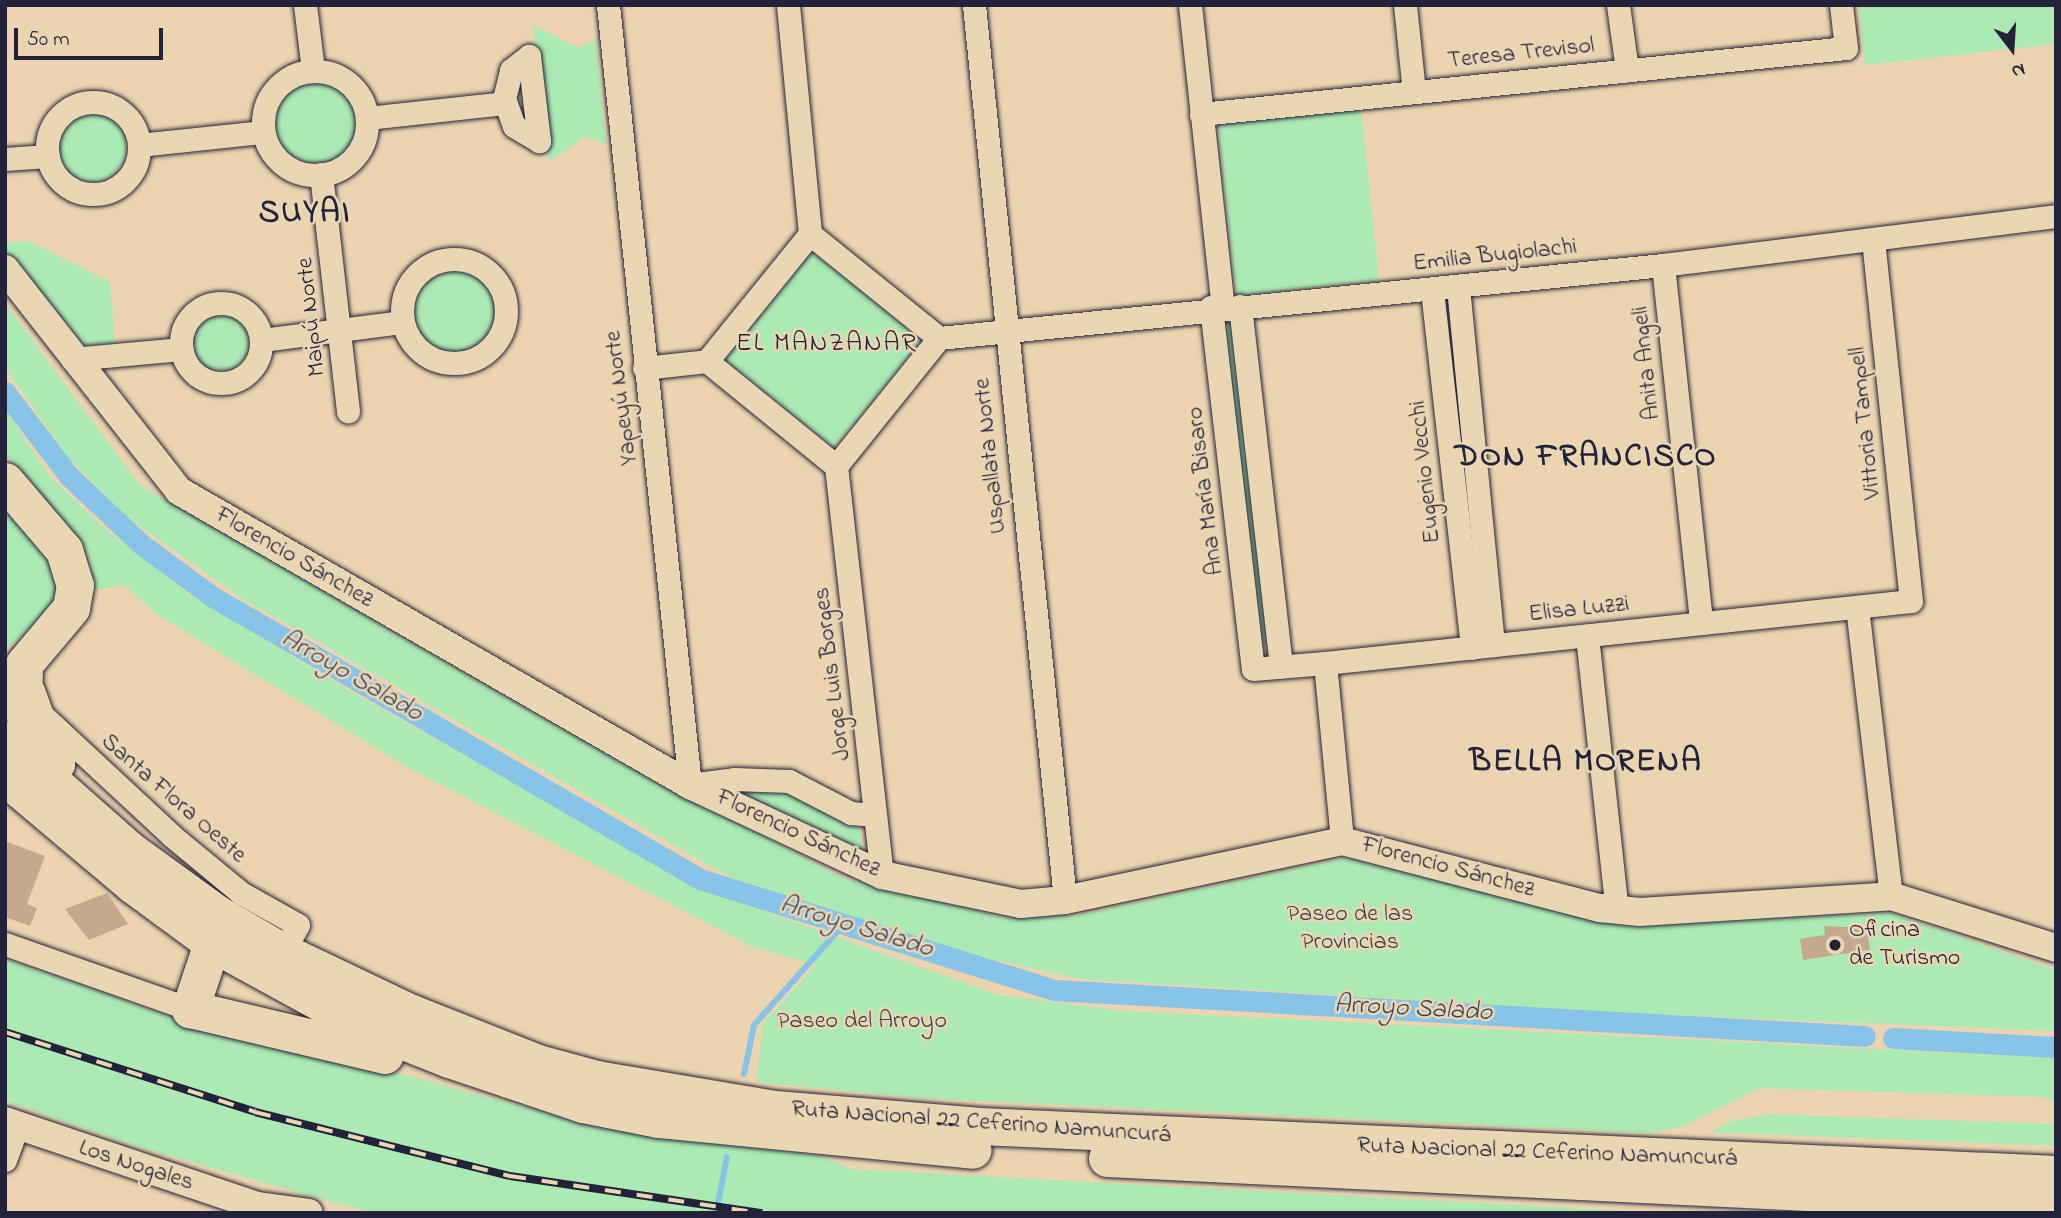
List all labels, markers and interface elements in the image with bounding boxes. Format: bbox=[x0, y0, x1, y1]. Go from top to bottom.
scale bar bbox=[18, 14, 166, 58]
north arrow bbox=[1977, 14, 2047, 84]
text: 50 m bbox=[27, 25, 70, 55]
street label: Teresa Trevisol bbox=[1446, 32, 1596, 76]
text: N bbox=[2008, 55, 2028, 84]
district label: SUYAI bbox=[259, 195, 351, 233]
street label: Emilia Bugiolachi bbox=[1412, 233, 1578, 279]
street label: Maipú Norte bbox=[291, 256, 333, 378]
street label: Anita Angeli bbox=[1627, 305, 1667, 421]
street label: Yapeyú Norte bbox=[599, 329, 645, 467]
district label: EL MANZANAR bbox=[737, 329, 917, 361]
street label: Vittoria Tampell bbox=[1844, 345, 1888, 501]
street label: Uspallata Norte bbox=[969, 377, 1013, 535]
street label: Eugenio Vecchi bbox=[1404, 399, 1448, 545]
street label: Ana María Bisaro bbox=[1181, 405, 1231, 577]
district label: DON FRANCISCO bbox=[1456, 439, 1716, 477]
street label: Florencio Sánchez bbox=[210, 501, 378, 615]
street label: Jorge Luis Borges bbox=[808, 586, 858, 762]
street label: Elisa Luzzi bbox=[1527, 590, 1631, 630]
water label: Arroyo Salado bbox=[275, 624, 427, 730]
street label: Santa Flora Oeste bbox=[94, 728, 252, 870]
district label: BELLA MORENA bbox=[1471, 744, 1701, 782]
street label: Florencio Sánchez bbox=[711, 783, 885, 885]
street label: Florencio Sánchez bbox=[1358, 831, 1538, 905]
water label: Arroyo Salado bbox=[776, 890, 936, 966]
park label: Paseo de las Provincias bbox=[1287, 901, 1413, 957]
place label: Oficina de Turismo bbox=[1849, 917, 1960, 973]
marker: Oficina de Turismo bbox=[1827, 937, 1843, 953]
water label: Arroyo Salado bbox=[1333, 990, 1493, 1030]
park label: Paseo del Arroyo bbox=[777, 1008, 947, 1036]
street label: Ruta Nacional 22 Ceferino Namuncurá bbox=[790, 1095, 1172, 1151]
street label: Ruta Nacional 22 Ceferino Namuncurá bbox=[1356, 1132, 1738, 1174]
street label: Los Nogales bbox=[75, 1134, 197, 1198]

